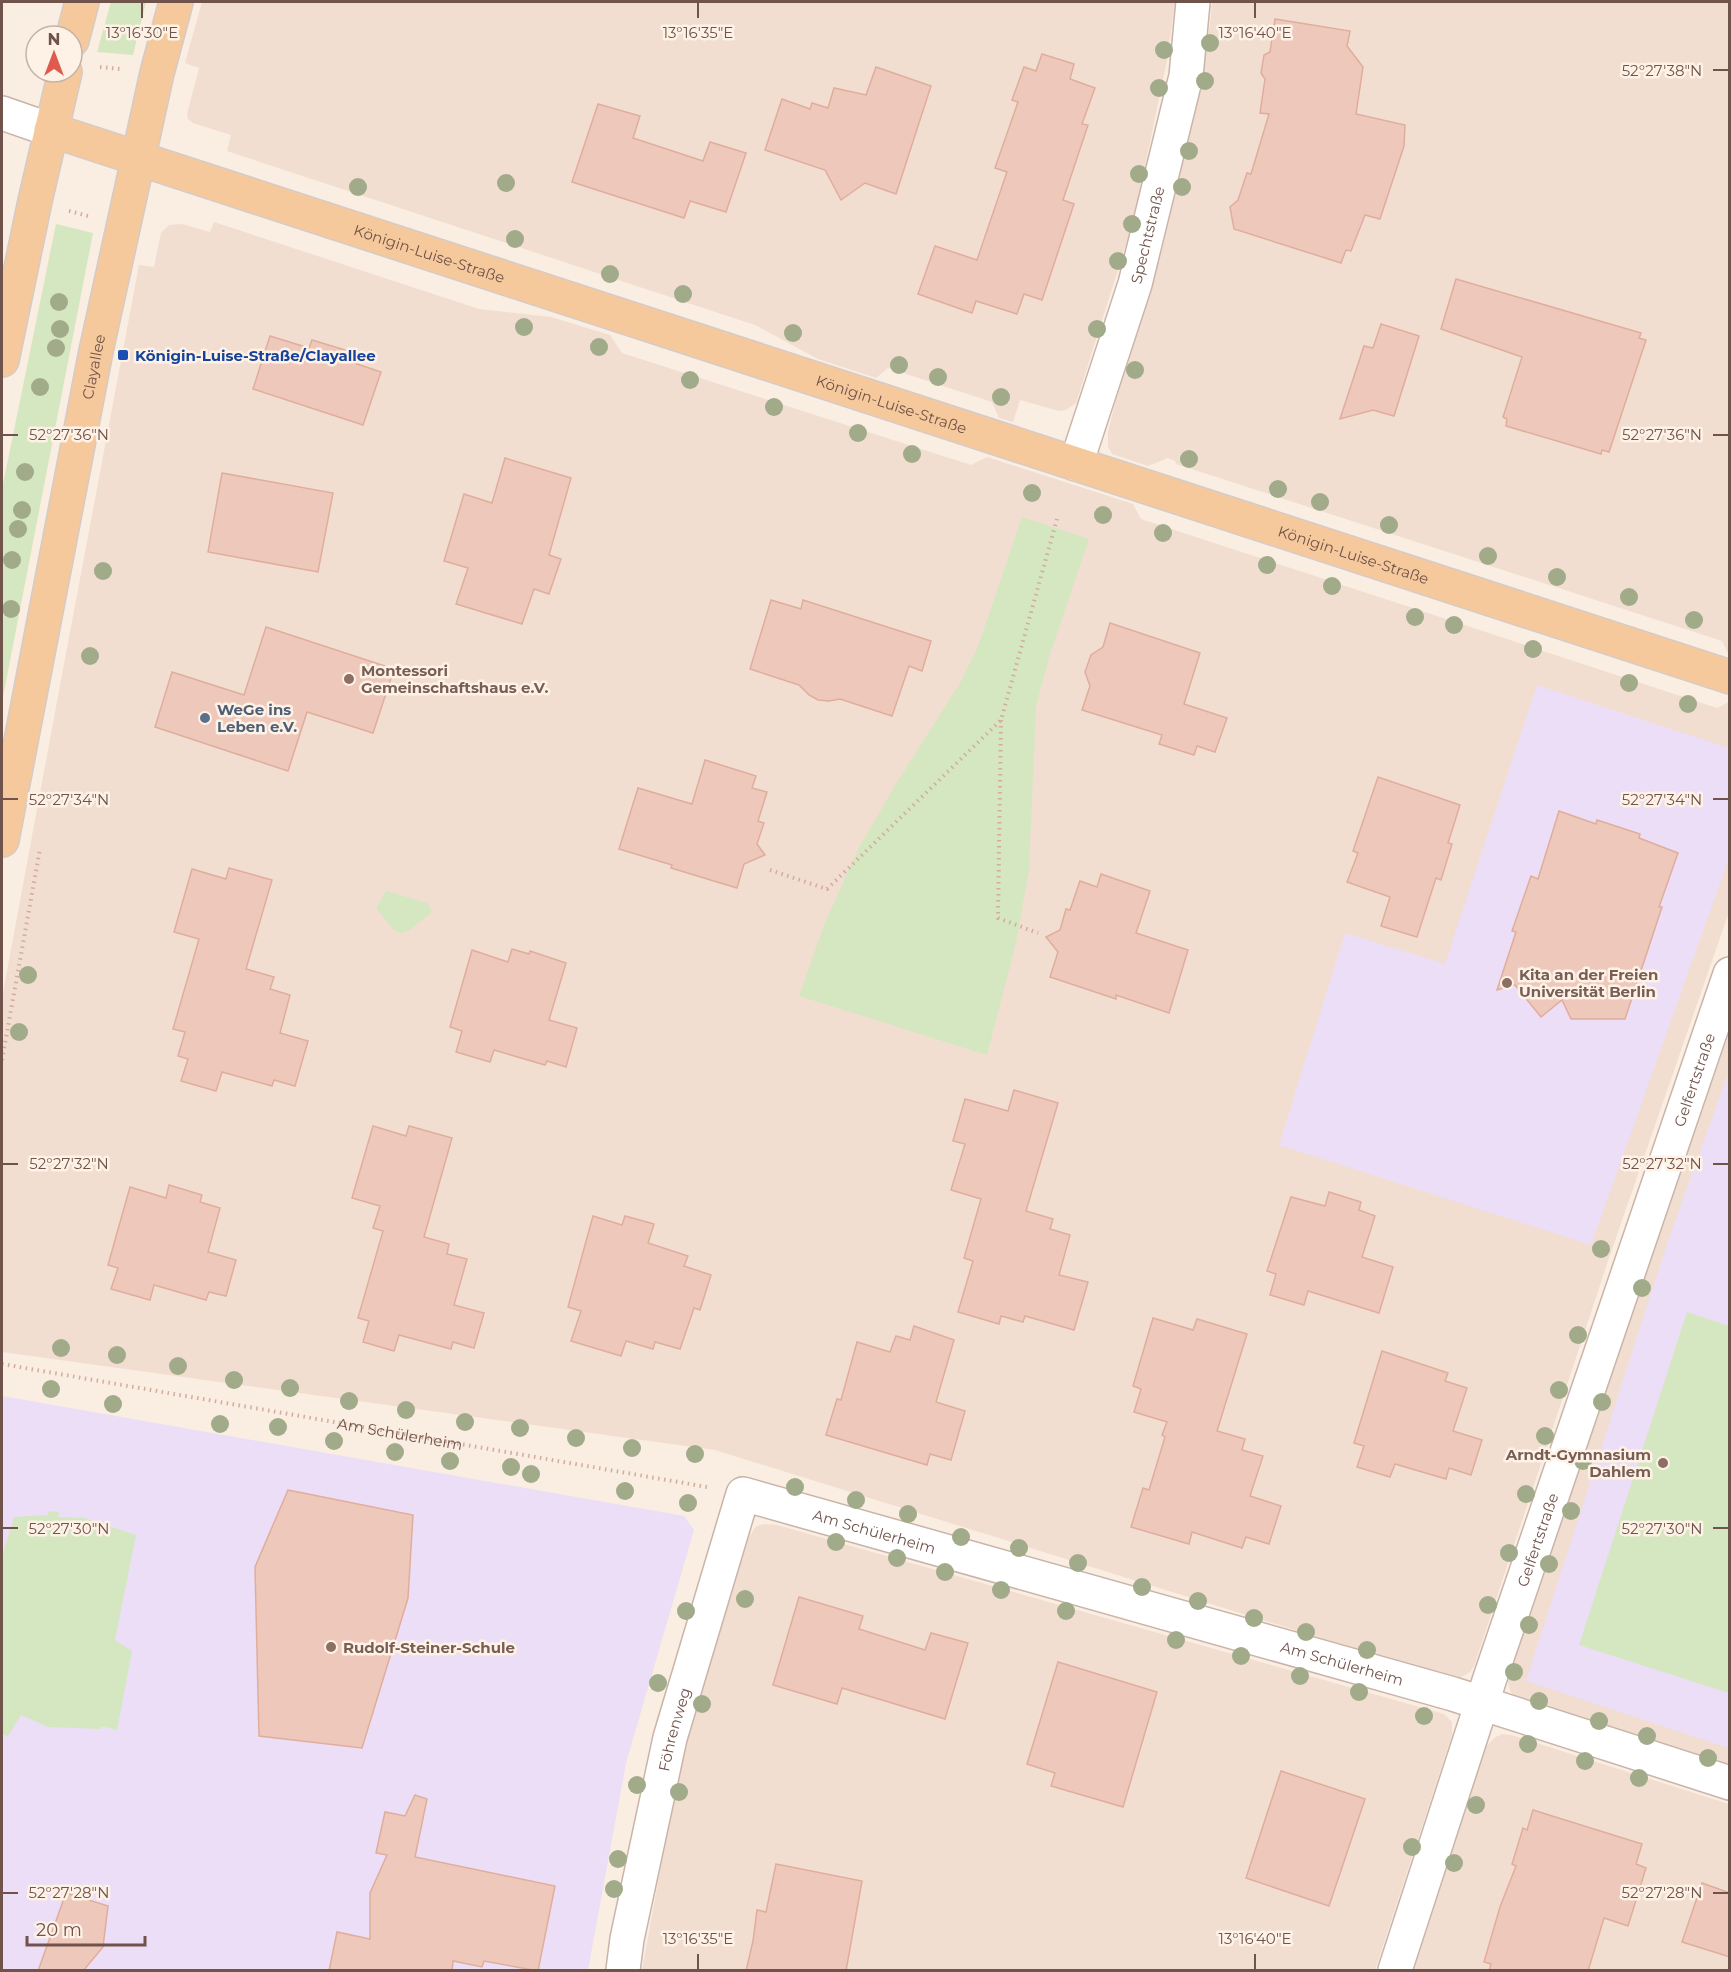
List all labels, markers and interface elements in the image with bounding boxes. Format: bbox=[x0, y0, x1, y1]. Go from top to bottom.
text: 13°16'30"E bbox=[106, 23, 178, 42]
text: 13°16'35"E bbox=[663, 23, 733, 42]
text: 13°16'40"E bbox=[1218, 23, 1292, 42]
north arrow bbox=[24, 24, 84, 84]
text: N bbox=[48, 30, 60, 49]
text: 52°27'38"N bbox=[1622, 61, 1702, 80]
street label: Spechtstraße bbox=[1126, 184, 1168, 286]
street label: Königin-Luise-Straße bbox=[352, 220, 507, 287]
street label: Clayallee bbox=[77, 332, 109, 401]
place label: Königin-Luise-Straße/Clayallee bbox=[135, 346, 376, 365]
marker: Königin-Luise-Straße/Clayallee bbox=[116, 348, 130, 362]
street label: Königin-Luise-Straße bbox=[814, 370, 969, 437]
text: 52°27'36"N bbox=[29, 425, 109, 444]
text: 52°27'36"N bbox=[1622, 425, 1702, 444]
street label: Königin-Luise-Straße bbox=[1276, 521, 1432, 588]
place label: Montessori Gemeinschaftshaus e.V. bbox=[361, 661, 548, 697]
marker: Montessori Gemeinschaftshaus e.V. bbox=[342, 672, 356, 686]
place label: WeGe ins Leben e.V. bbox=[217, 700, 297, 736]
marker: WeGe ins Leben e.V. bbox=[198, 711, 212, 725]
text: 52°27'34"N bbox=[29, 790, 109, 809]
text: 52°27'34"N bbox=[1622, 790, 1702, 809]
place label: Kita an der Freien Universität Berlin bbox=[1519, 965, 1658, 1001]
marker: Kita an der Freien Universität Berlin bbox=[1500, 976, 1514, 990]
street label: Gelfertstraße bbox=[1669, 1030, 1719, 1129]
text: 52°27'32"N bbox=[29, 1154, 109, 1173]
text: 52°27'32"N bbox=[1622, 1154, 1702, 1173]
street label: Am Schülerheim bbox=[336, 1413, 464, 1454]
place label: Arndt-Gymnasium Dahlem bbox=[1505, 1445, 1651, 1481]
marker: Arndt-Gymnasium Dahlem bbox=[1656, 1456, 1670, 1470]
street label: Gelfertstraße bbox=[1512, 1490, 1562, 1589]
street label: Am Schülerheim bbox=[811, 1505, 938, 1557]
text: 52°27'30"N bbox=[28, 1519, 110, 1538]
text: 52°27'30"N bbox=[1621, 1519, 1703, 1538]
street label: Am Schülerheim bbox=[1279, 1636, 1406, 1689]
place label: Rudolf-Steiner-Schule bbox=[343, 1638, 515, 1657]
marker: Rudolf-Steiner-Schule bbox=[324, 1640, 338, 1654]
street label: Föhrenweg bbox=[654, 1685, 694, 1773]
text: 52°27'28"N bbox=[29, 1883, 109, 1902]
text: 52°27'28"N bbox=[1622, 1883, 1702, 1902]
scale bar bbox=[27, 1909, 146, 1947]
text: 20 m bbox=[36, 1919, 82, 1941]
text: 13°16'35"E bbox=[663, 1929, 733, 1948]
text: 13°16'40"E bbox=[1218, 1929, 1292, 1948]

